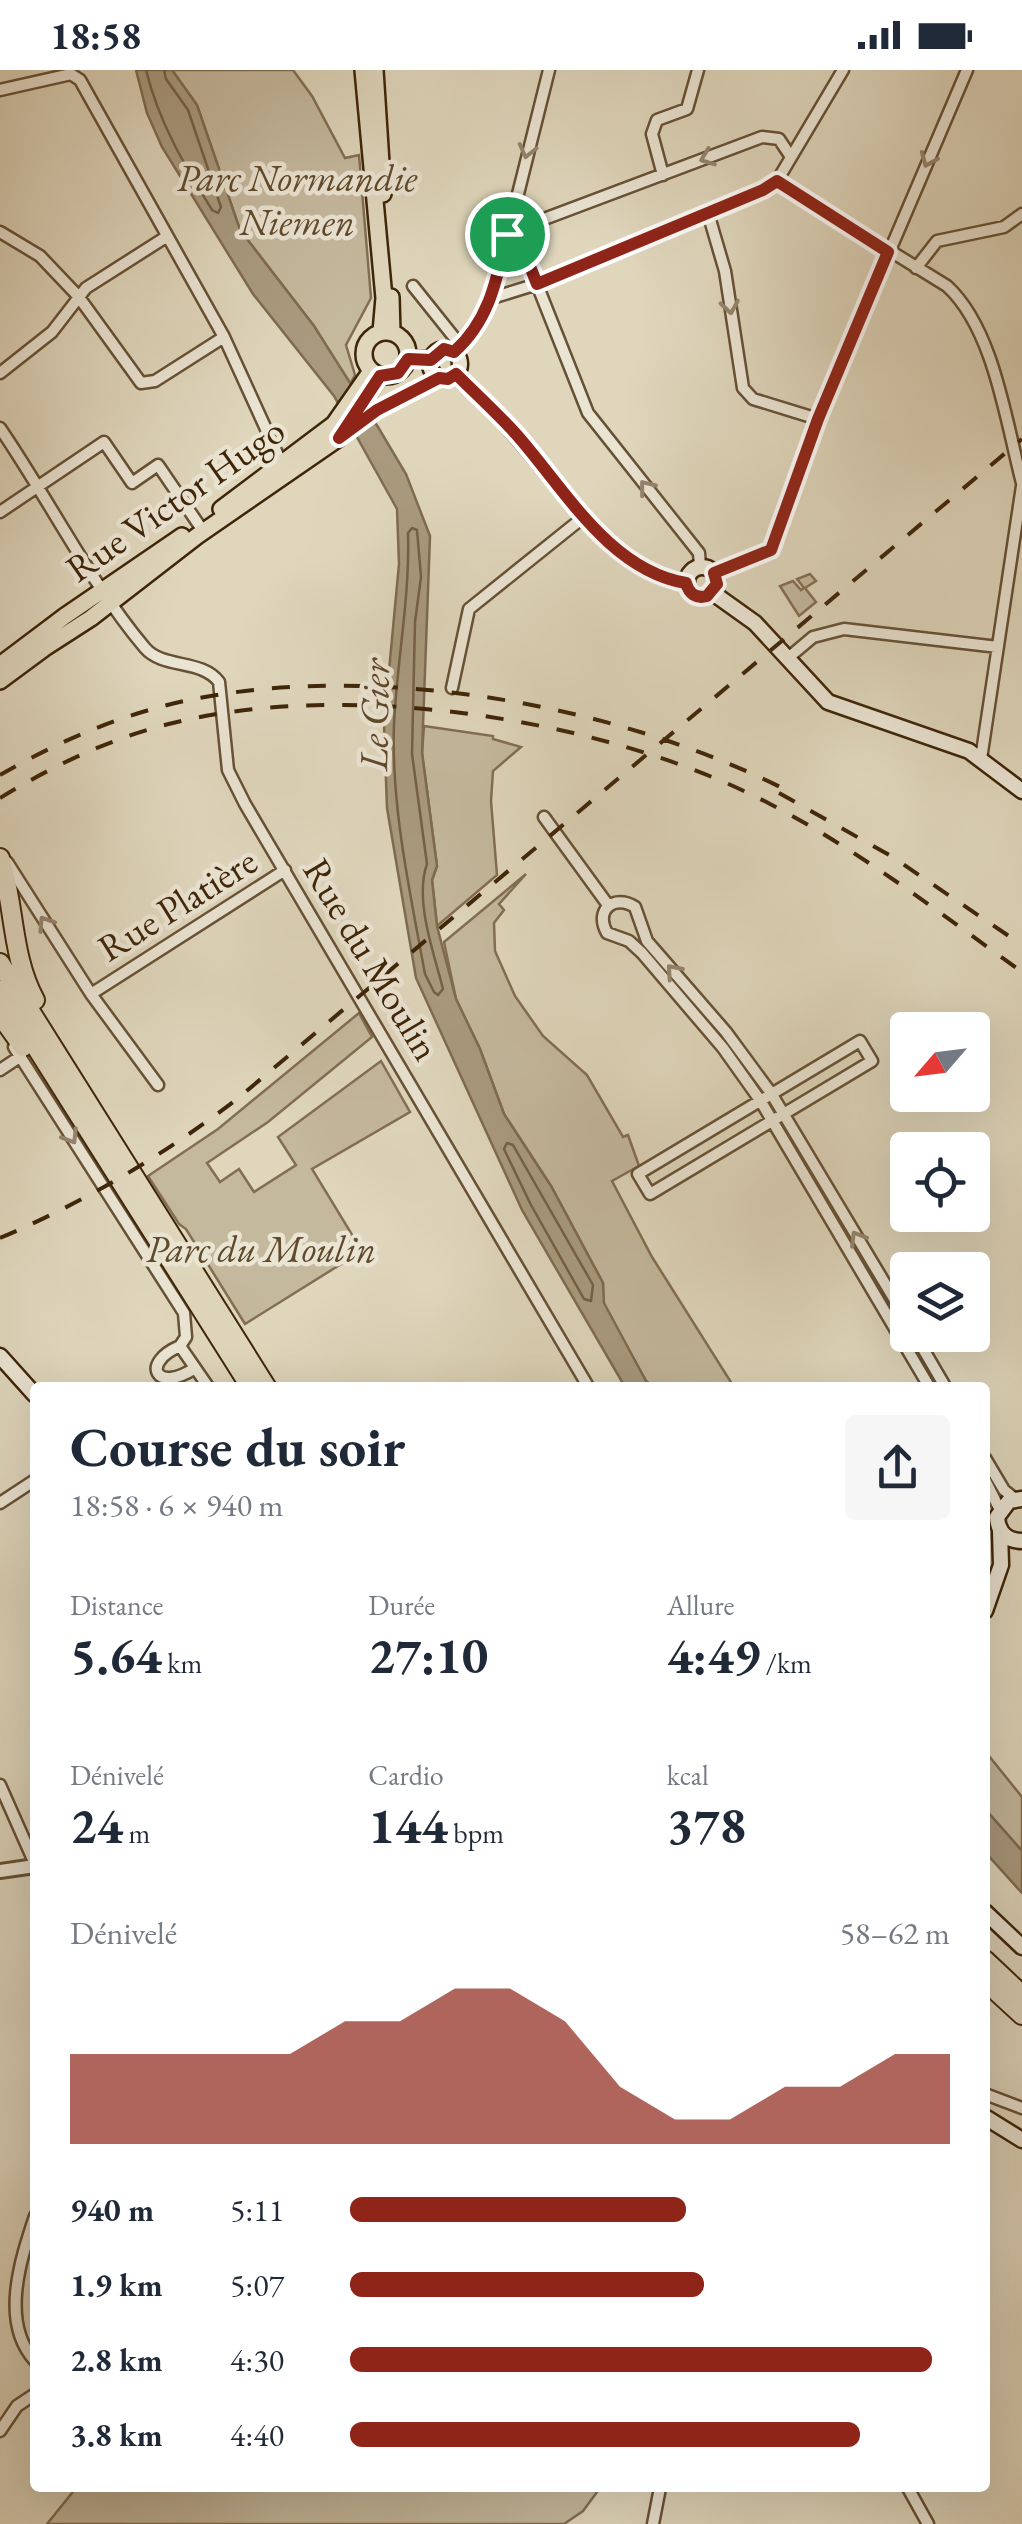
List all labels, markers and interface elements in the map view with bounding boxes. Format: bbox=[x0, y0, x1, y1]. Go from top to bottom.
text: 18:58 bbox=[50, 11, 141, 60]
one-way arrow bbox=[518, 143, 539, 160]
one-way arrow bbox=[700, 146, 717, 167]
one-way arrow bbox=[920, 150, 940, 167]
park label: Parc Normandie Niemen bbox=[177, 153, 418, 246]
pin bbox=[465, 192, 550, 277]
icon: arrive bbox=[480, 207, 535, 262]
one-way arrow bbox=[719, 299, 740, 316]
street label: Rue Victor Hugo bbox=[56, 405, 294, 593]
one-way arrow bbox=[640, 480, 658, 498]
water label: Le Gier bbox=[347, 657, 401, 773]
street label: Rue Platière bbox=[88, 836, 266, 972]
street label: Rue du Moulin bbox=[292, 849, 452, 1069]
one-way arrow bbox=[39, 915, 58, 933]
one-way arrow bbox=[667, 964, 685, 983]
north arrow bbox=[890, 1012, 990, 1112]
map controls bbox=[890, 1012, 990, 1352]
one-way arrow bbox=[59, 1126, 78, 1144]
button: locate bbox=[890, 1132, 990, 1232]
park label: Parc du Moulin bbox=[146, 1224, 376, 1273]
one-way arrow bbox=[850, 1231, 869, 1249]
button: layers bbox=[890, 1252, 990, 1352]
text: Course du soir bbox=[70, 1411, 405, 1482]
button: share bbox=[845, 1415, 950, 1520]
text: 18:58 · 6 × 940 m bbox=[70, 1484, 283, 1526]
text: Distance bbox=[70, 1587, 164, 1623]
text: Durée bbox=[368, 1587, 435, 1623]
text: Allure bbox=[667, 1587, 735, 1623]
text: 5.64 bbox=[70, 1623, 162, 1688]
text: 27:10 bbox=[368, 1623, 488, 1688]
text: 4:49 bbox=[667, 1623, 760, 1688]
text: km bbox=[162, 1645, 202, 1681]
text: /km bbox=[760, 1645, 812, 1681]
text: Dénivelé bbox=[70, 1757, 164, 1793]
text: Cardio bbox=[368, 1757, 444, 1793]
text: kcal bbox=[667, 1757, 709, 1793]
text: 24 bbox=[70, 1793, 123, 1858]
text: 144 bbox=[368, 1793, 448, 1858]
text: 378 bbox=[667, 1793, 746, 1858]
text: m bbox=[123, 1815, 150, 1851]
text: bpm bbox=[448, 1815, 504, 1851]
text: Dénivelé bbox=[70, 1912, 177, 1954]
text: 58–62 m bbox=[840, 1912, 950, 1954]
text: 940 m bbox=[70, 2189, 154, 2231]
text: 5:11 bbox=[230, 2189, 284, 2231]
text: 1.9 km bbox=[70, 2264, 163, 2306]
text: 5:07 bbox=[230, 2264, 284, 2306]
text: 2.8 km bbox=[70, 2339, 163, 2381]
text: 4:30 bbox=[230, 2339, 284, 2381]
text: 3.8 km bbox=[70, 2414, 163, 2456]
text: 4:40 bbox=[230, 2414, 284, 2456]

